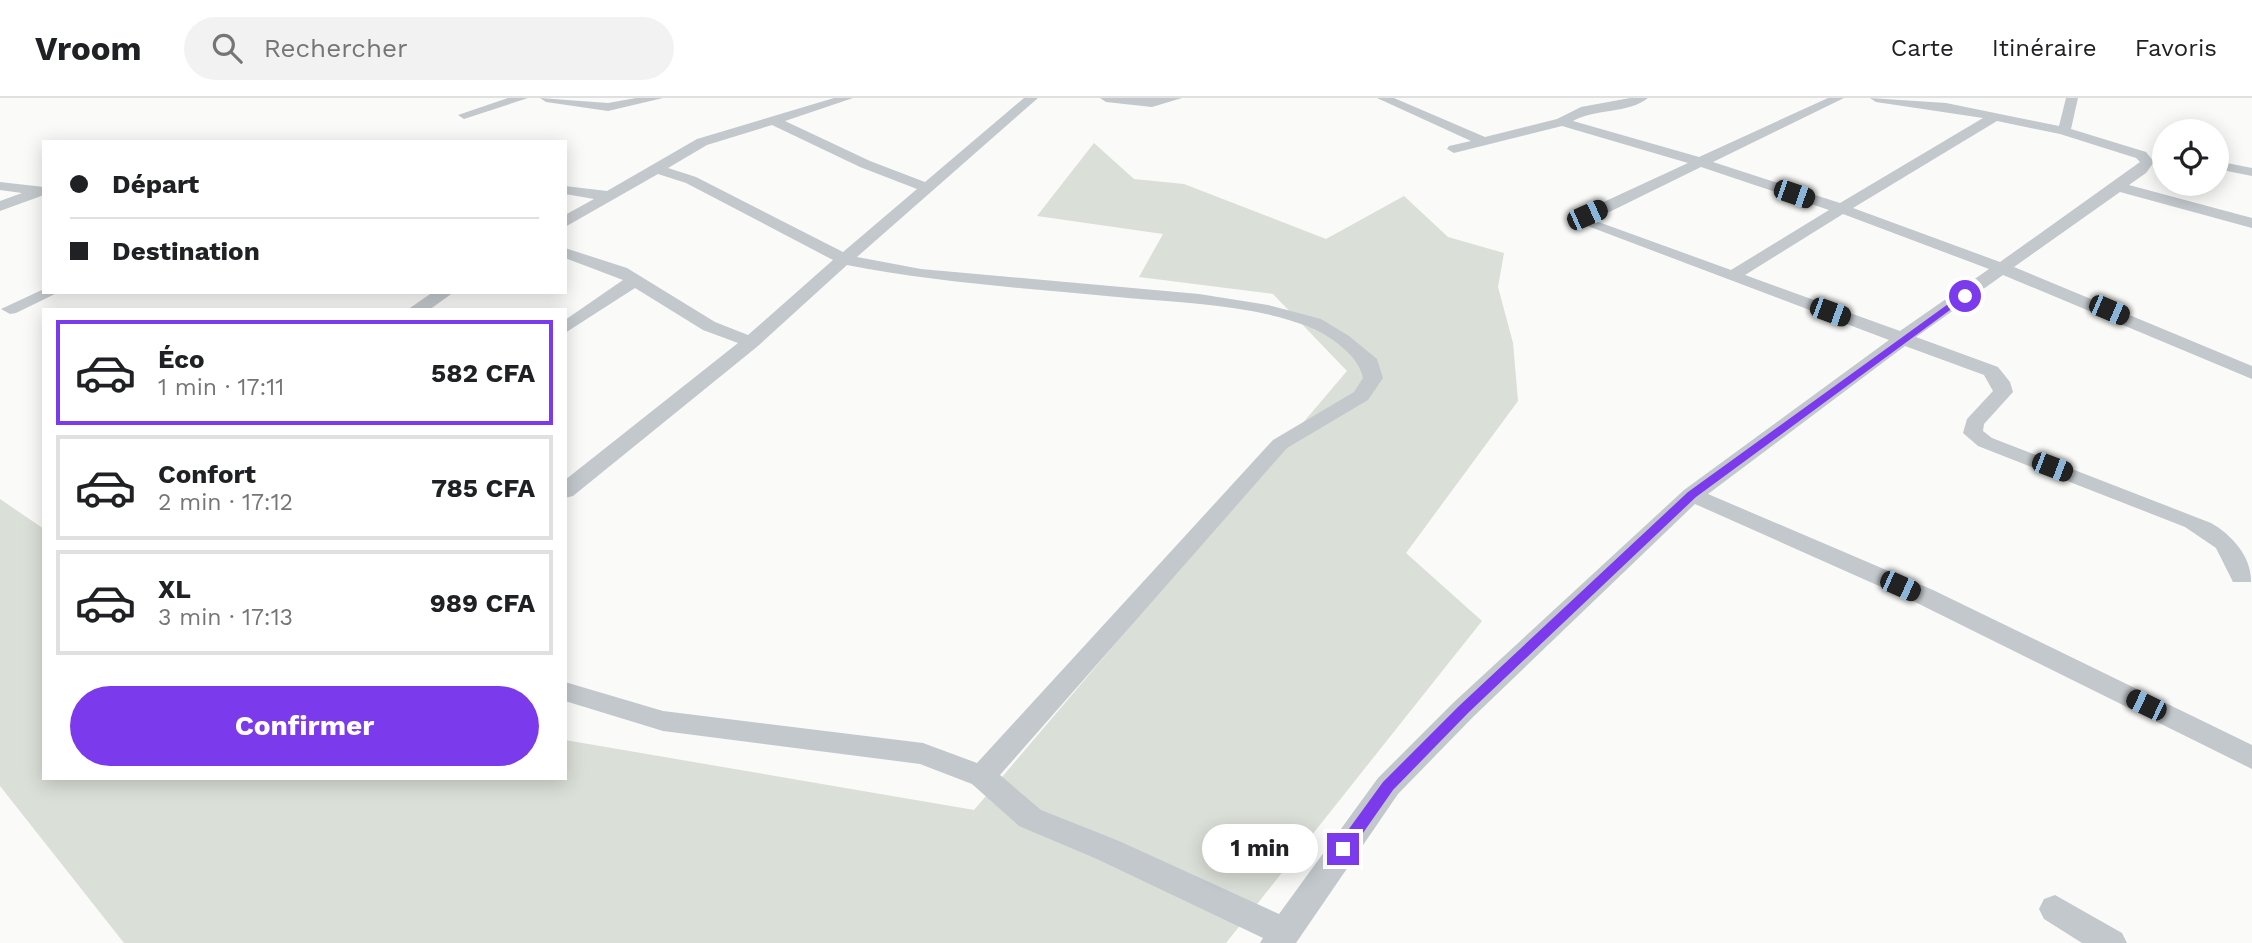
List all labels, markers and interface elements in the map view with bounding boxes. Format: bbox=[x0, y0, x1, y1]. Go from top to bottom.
search box bbox=[184, 17, 674, 80]
text: Vroom bbox=[35, 29, 142, 68]
icon: search bbox=[208, 29, 246, 67]
text: Rechercher bbox=[264, 33, 408, 63]
text: Carte bbox=[1891, 34, 1954, 62]
text: Itinéraire bbox=[1992, 34, 2097, 62]
text: Favoris bbox=[2135, 34, 2217, 62]
map controls bbox=[2152, 119, 2229, 196]
button: locate bbox=[2152, 119, 2229, 196]
text: Départ bbox=[112, 169, 199, 199]
car bbox=[1771, 177, 1818, 211]
car bbox=[1564, 197, 1611, 233]
text: Destination bbox=[112, 236, 260, 266]
route start bbox=[1949, 280, 1981, 312]
car bbox=[2086, 292, 2133, 328]
car bbox=[1807, 295, 1854, 329]
icon: car bbox=[74, 341, 137, 404]
text: Éco bbox=[158, 344, 205, 374]
text: 582 CFA bbox=[431, 358, 535, 388]
text: 1 min · 17:11 bbox=[158, 374, 284, 401]
car bbox=[2029, 450, 2076, 484]
icon: car bbox=[74, 456, 137, 519]
text: Confort bbox=[158, 459, 256, 489]
text: 785 CFA bbox=[431, 473, 535, 503]
text: 2 min · 17:12 bbox=[158, 489, 293, 516]
car bbox=[1877, 568, 1924, 604]
icon: car bbox=[74, 571, 137, 634]
text: XL bbox=[158, 574, 191, 604]
text: 989 CFA bbox=[430, 588, 535, 618]
text: 3 min · 17:13 bbox=[158, 604, 293, 631]
button: Confirmer bbox=[70, 686, 539, 766]
car bbox=[2123, 686, 2170, 724]
callout: 1 min bbox=[1203, 824, 1318, 874]
route end bbox=[1327, 833, 1359, 865]
text: 1 min bbox=[1230, 835, 1290, 862]

